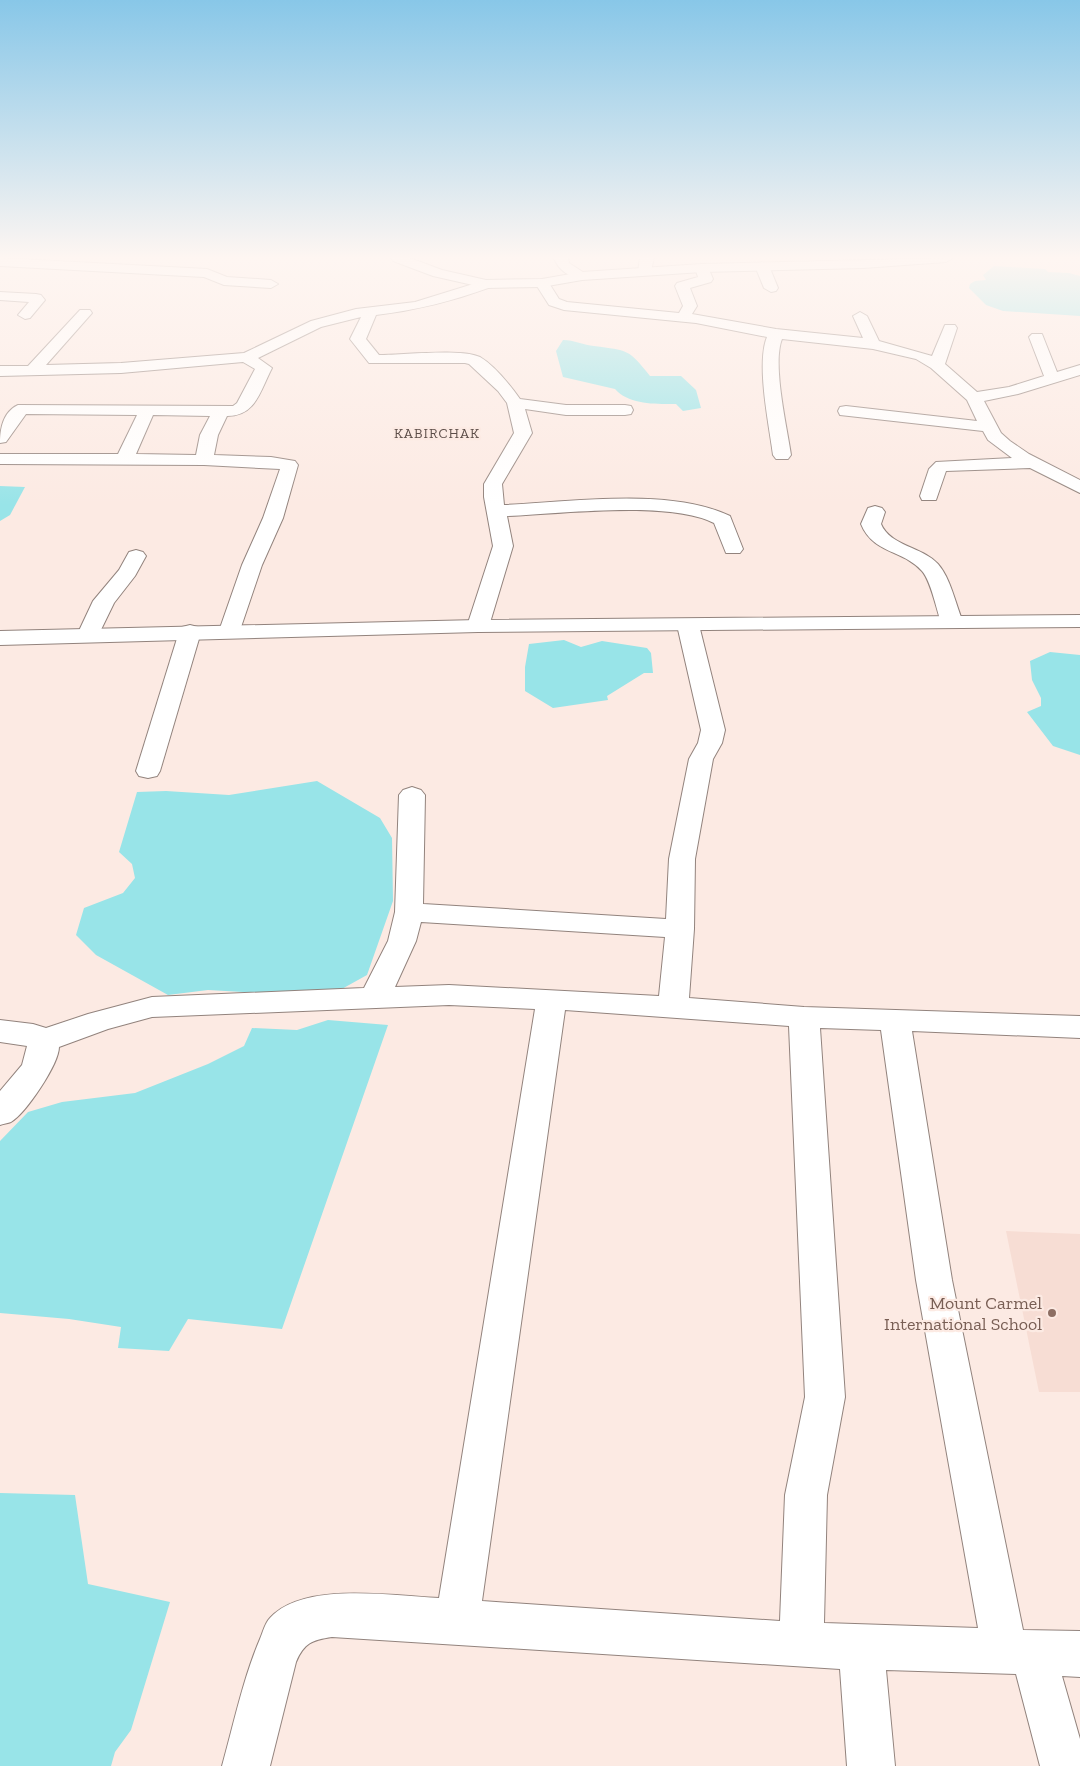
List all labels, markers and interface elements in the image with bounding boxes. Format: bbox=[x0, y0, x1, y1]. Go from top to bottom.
district label: KABIRCHAK bbox=[394, 425, 480, 442]
place label: Mount Carmel International School bbox=[884, 1292, 1042, 1335]
marker: Mount Carmel International School bbox=[1046, 1307, 1058, 1319]

